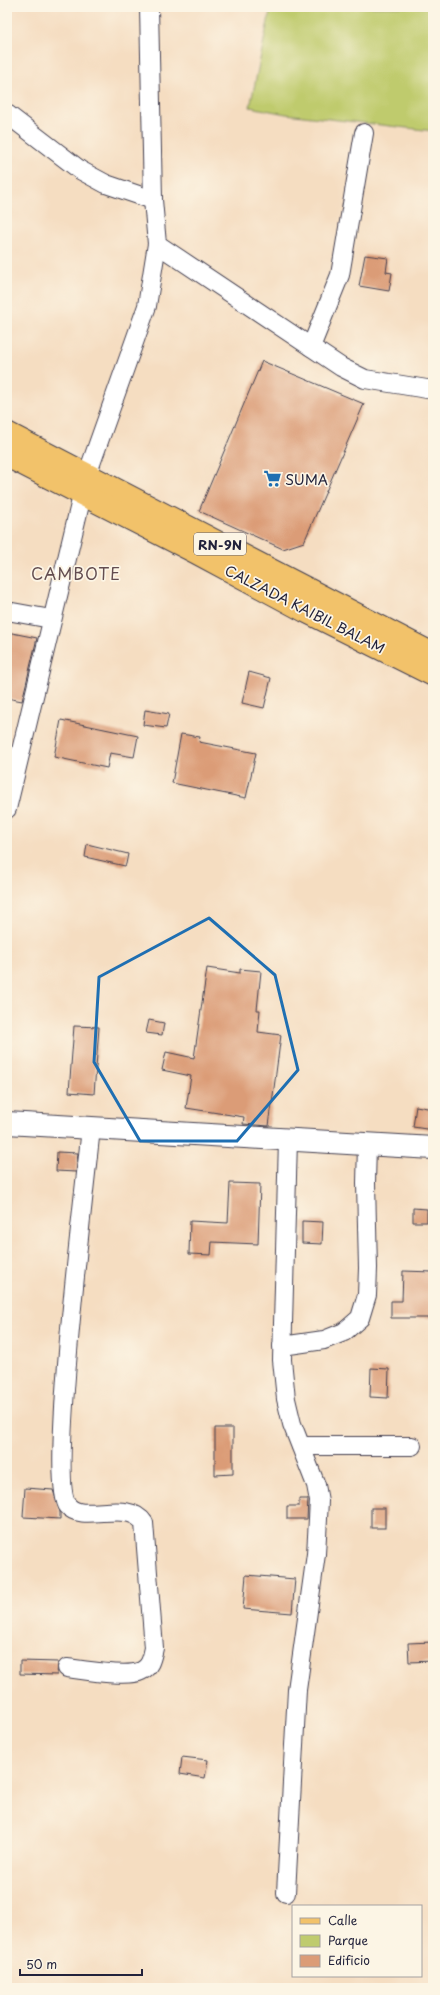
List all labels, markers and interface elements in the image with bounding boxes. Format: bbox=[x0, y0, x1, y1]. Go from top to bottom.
supermarket icon: SUMA bbox=[262, 469, 282, 489]
place label: SUMA bbox=[285, 469, 328, 490]
road number: RN-9N bbox=[194, 533, 246, 555]
street label: CALZADA KAIBIL BALAM bbox=[221, 559, 389, 659]
district label: CAMBOTE bbox=[31, 561, 121, 585]
legend bbox=[292, 1905, 422, 1977]
text: Calle bbox=[328, 1911, 358, 1929]
text: Parque bbox=[328, 1931, 368, 1949]
scale bar bbox=[20, 1951, 142, 1977]
text: Edificio bbox=[328, 1951, 370, 1969]
text: 50 m bbox=[26, 1955, 57, 1973]

